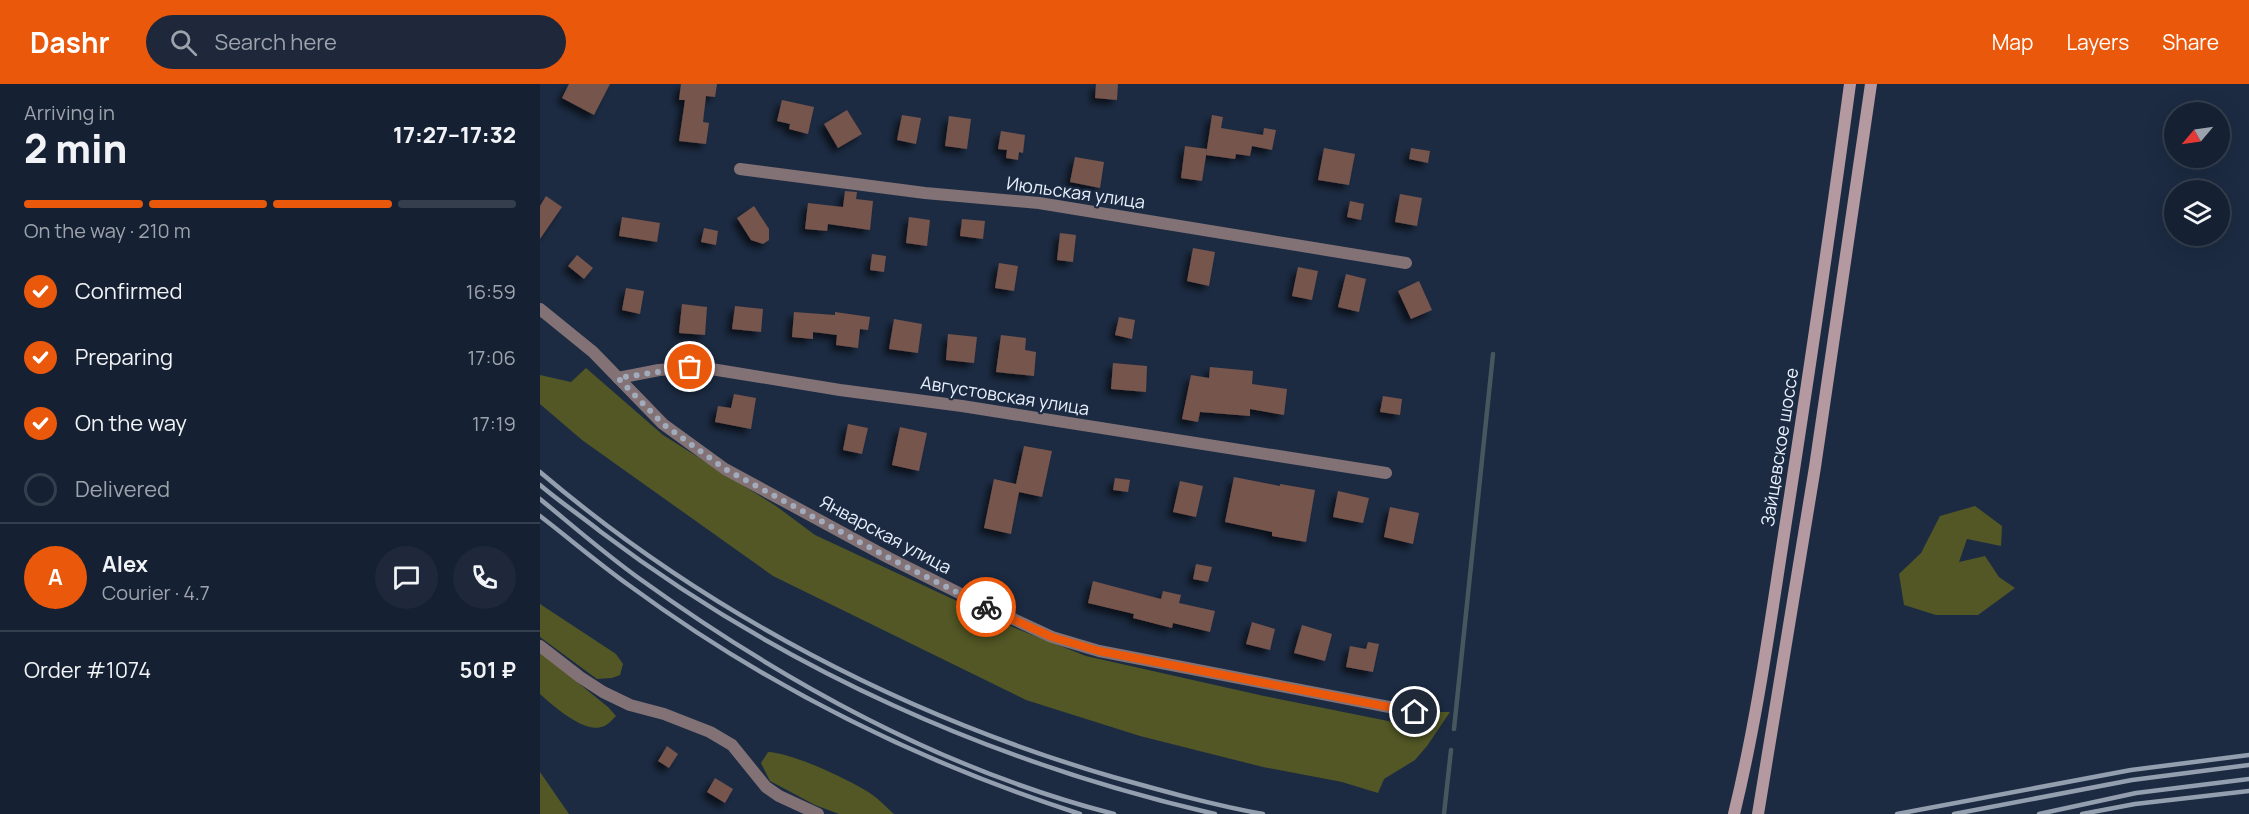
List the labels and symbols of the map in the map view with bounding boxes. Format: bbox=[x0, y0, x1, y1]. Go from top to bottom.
north arrow bbox=[2164, 102, 2230, 168]
street label: Июльская улица bbox=[1005, 170, 1147, 214]
pin bbox=[664, 341, 715, 392]
street label: Зайцевское шоссе bbox=[1755, 366, 1803, 528]
street label: Августовская улица bbox=[919, 370, 1091, 420]
street label: Январская улица bbox=[816, 489, 956, 579]
courier bbox=[956, 577, 1016, 637]
pin bbox=[1389, 686, 1440, 737]

